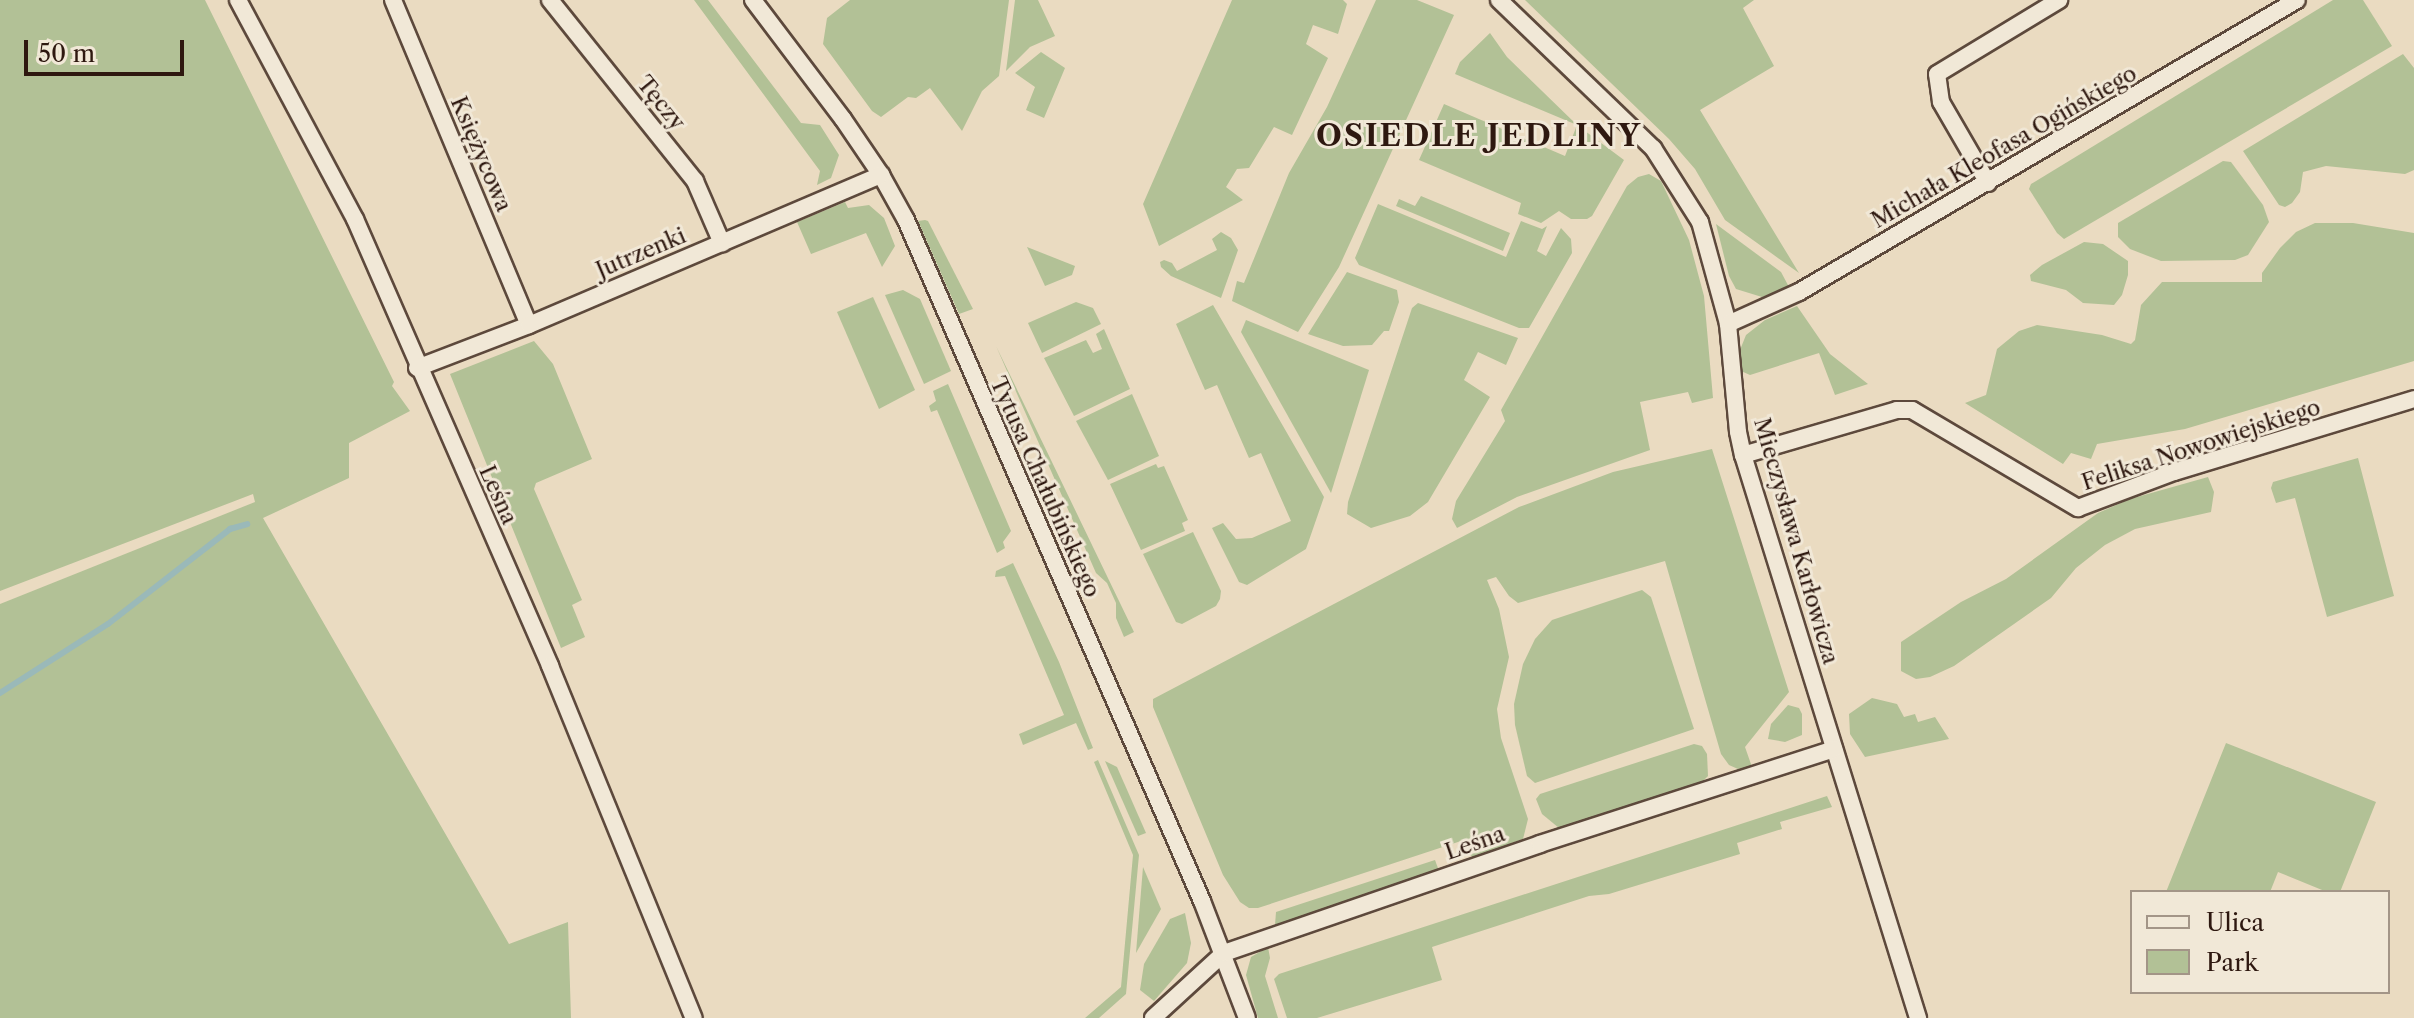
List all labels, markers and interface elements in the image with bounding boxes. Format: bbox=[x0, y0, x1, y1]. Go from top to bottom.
scale bar bbox=[28, 24, 188, 74]
text: 50 m bbox=[38, 39, 95, 68]
street label: Michała Kleofasa Ogińskiego bbox=[1867, 60, 2141, 234]
street label: Tęczy bbox=[631, 71, 691, 135]
street label: Księżycowa bbox=[445, 93, 517, 215]
district label: OSIEDLE JEDLINY bbox=[1316, 118, 1642, 154]
street label: Jutrzenki bbox=[592, 222, 690, 284]
street label: Tytusa Chałubińskiego bbox=[984, 373, 1106, 601]
street label: Feliksa Nowowiejskiego bbox=[2078, 394, 2324, 496]
street label: Mieczysława Karłowicza bbox=[1748, 415, 1844, 667]
street label: Leśna bbox=[473, 461, 523, 529]
street label: Leśna bbox=[1442, 820, 1508, 866]
legend bbox=[2130, 890, 2390, 994]
text: Ulica bbox=[2206, 908, 2264, 937]
text: Park bbox=[2206, 948, 2258, 977]

